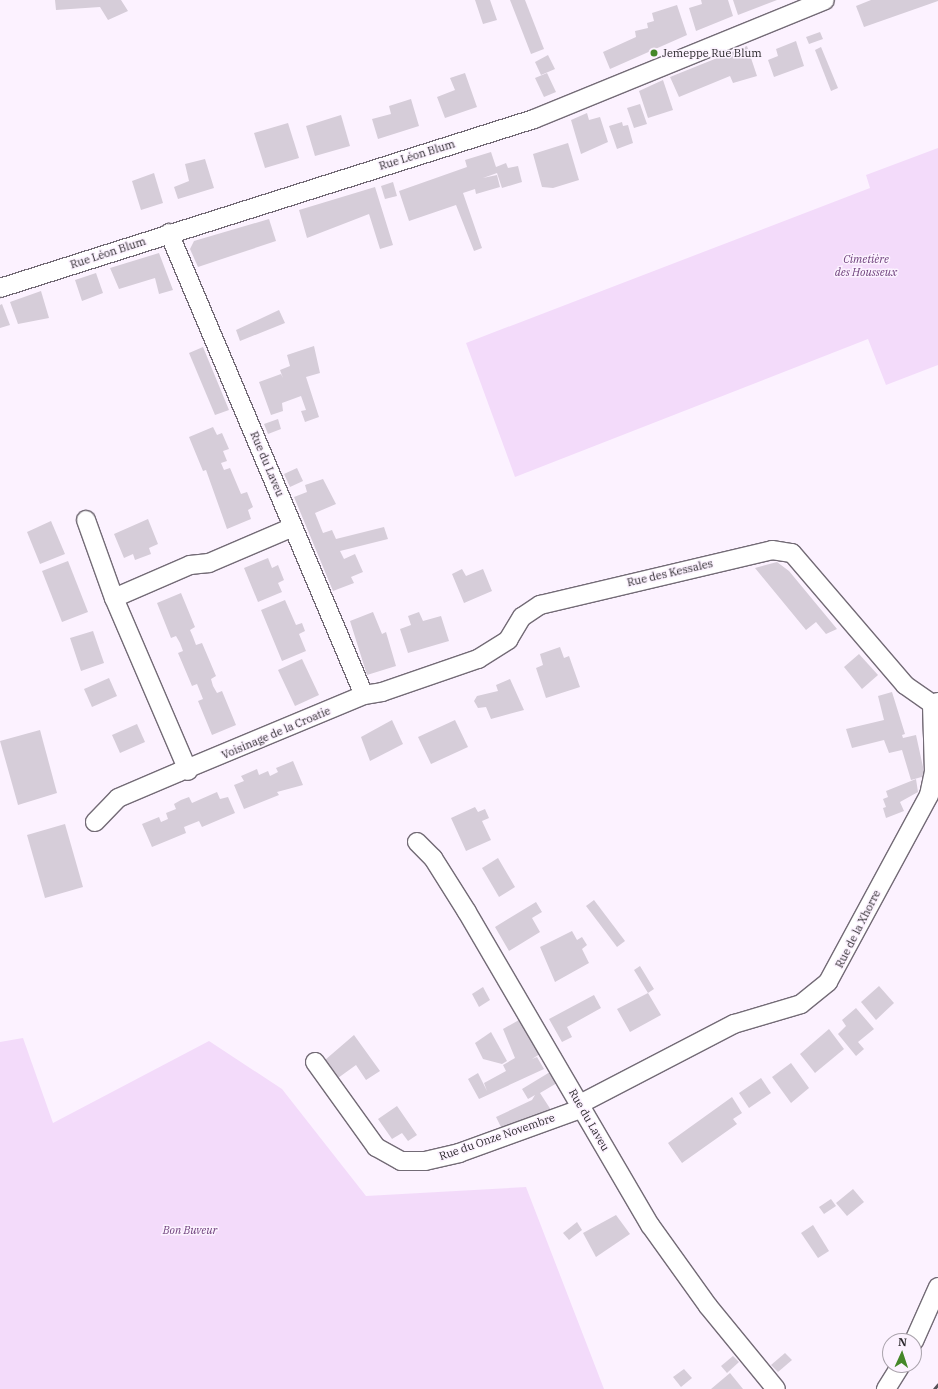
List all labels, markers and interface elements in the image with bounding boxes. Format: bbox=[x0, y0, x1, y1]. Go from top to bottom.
place label: Jemeppe Rue Blum bbox=[662, 46, 762, 60]
marker: Jemeppe Rue Blum bbox=[649, 48, 659, 58]
street label: Rue Léon Blum bbox=[377, 137, 457, 173]
street label: Rue Léon Blum bbox=[69, 235, 147, 271]
park label: Cimetière des Housseux bbox=[835, 253, 897, 279]
street label: Rue du Laveu bbox=[247, 429, 287, 499]
street label: Rue des Kessales bbox=[626, 557, 714, 589]
street label: Voisinage de la Croatie bbox=[220, 704, 332, 762]
street label: Rue de la Xhorre bbox=[833, 888, 883, 970]
street label: Rue du Laveu bbox=[566, 1087, 612, 1153]
street label: Rue du Onze Novembre bbox=[437, 1111, 557, 1163]
park label: Bon Buveur bbox=[163, 1223, 217, 1237]
north arrow bbox=[882, 1333, 922, 1373]
text: N bbox=[898, 1335, 907, 1349]

